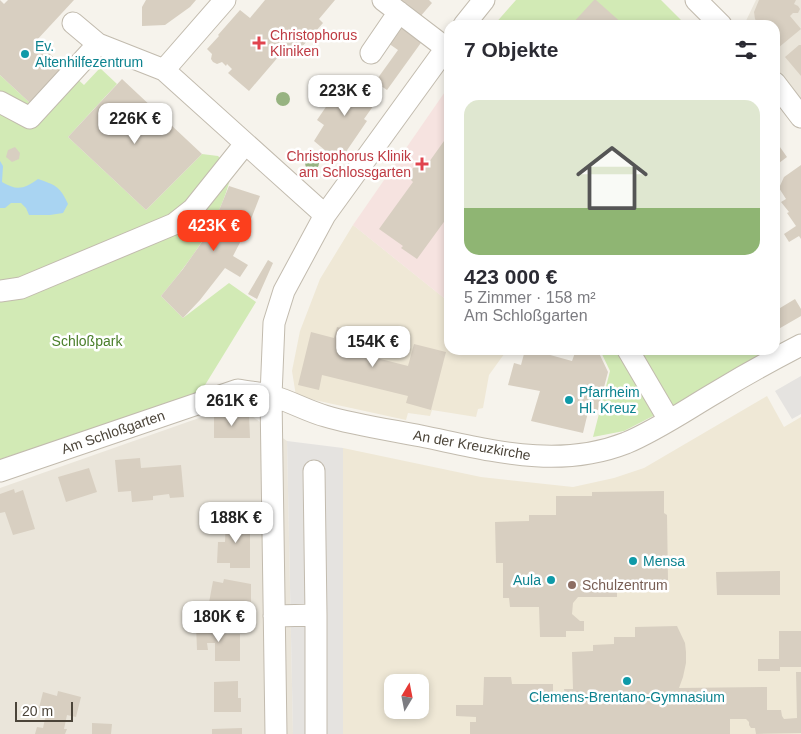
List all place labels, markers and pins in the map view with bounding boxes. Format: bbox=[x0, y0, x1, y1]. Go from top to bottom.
place label: Christophorus Kliniken bbox=[270, 27, 357, 59]
marker: Christophorus Kliniken bbox=[252, 36, 266, 50]
place label: Ev. Altenhilfezentrum bbox=[35, 38, 143, 70]
marker: Ev. Altenhilfezentrum bbox=[19, 48, 31, 60]
pin: 223K € bbox=[304, 74, 386, 117]
pin: 226K € bbox=[94, 102, 176, 145]
place label: Christophorus Klinik am Schlossgarten bbox=[287, 148, 412, 180]
marker: Christophorus Klinik am Schlossgarten bbox=[415, 157, 429, 171]
pin: 423K € bbox=[173, 210, 255, 252]
pin: 154K € bbox=[332, 326, 414, 368]
pin: 261K € bbox=[191, 384, 273, 427]
place label: Pfarrheim Hl. Kreuz bbox=[579, 384, 640, 416]
marker: Pfarrheim Hl. Kreuz bbox=[563, 394, 575, 406]
pin: 188K € bbox=[195, 502, 277, 544]
place label: Mensa bbox=[643, 553, 685, 569]
marker: Mensa bbox=[627, 555, 639, 567]
place label: Aula bbox=[513, 572, 541, 588]
marker: Aula bbox=[545, 574, 557, 586]
place label: Schulzentrum bbox=[582, 577, 668, 593]
marker: Schulzentrum bbox=[566, 579, 578, 591]
pin: 180K € bbox=[178, 600, 260, 643]
marker: Clemens-Brentano-Gymnasium bbox=[621, 675, 633, 687]
place label: Clemens-Brentano-Gymnasium bbox=[529, 689, 725, 705]

